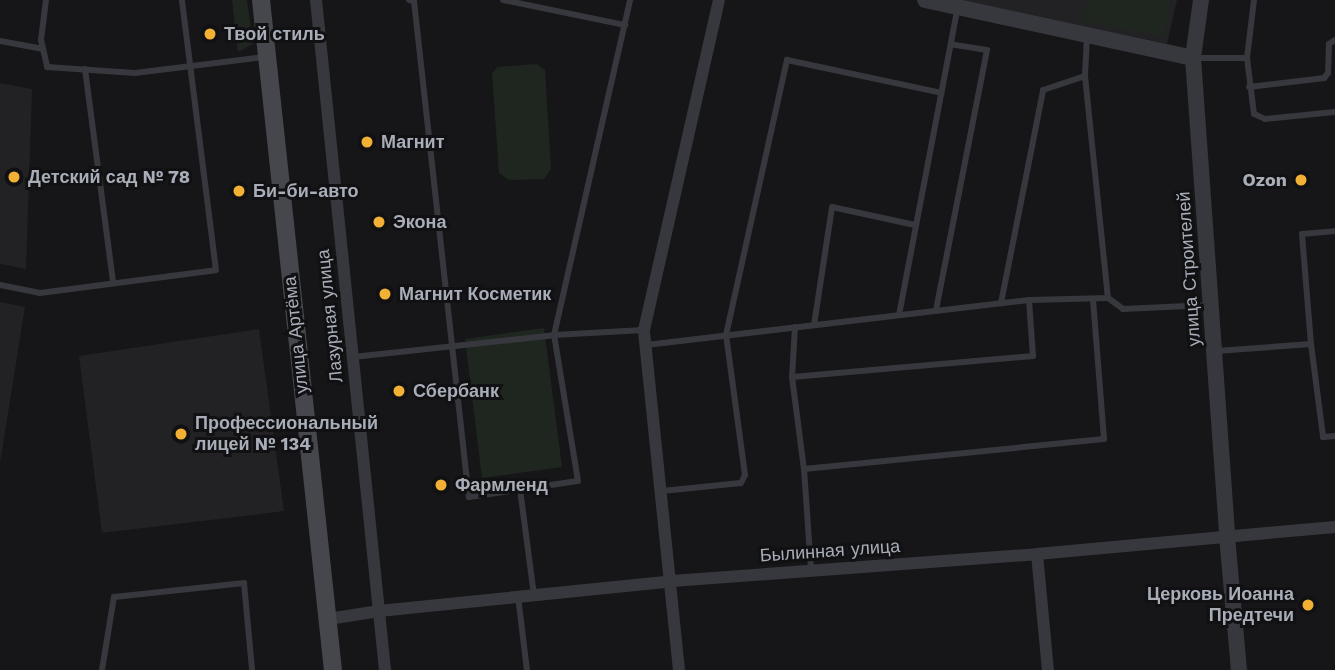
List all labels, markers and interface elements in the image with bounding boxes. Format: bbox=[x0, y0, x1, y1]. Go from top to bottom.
place label: Твой стиль bbox=[224, 23, 325, 45]
marker: Твой стиль bbox=[202, 26, 218, 42]
place label: Магнит bbox=[381, 131, 444, 153]
marker: Магнит bbox=[359, 134, 375, 150]
place label: Детский сад № 78 bbox=[28, 166, 190, 188]
marker: Детский сад № 78 bbox=[6, 169, 22, 185]
place label: Ozon bbox=[1243, 169, 1287, 191]
marker: Ozon bbox=[1293, 172, 1309, 188]
place label: Би-би-авто bbox=[253, 180, 359, 202]
marker: Би-би-авто bbox=[231, 183, 247, 199]
street label: улица Строителей bbox=[1173, 191, 1205, 347]
place label: Экона bbox=[393, 211, 446, 233]
marker: Экона bbox=[371, 214, 387, 230]
street label: Лазурная улица bbox=[312, 248, 348, 384]
street label: улица Артёма bbox=[279, 275, 313, 395]
place label: Магнит Косметик bbox=[399, 283, 551, 305]
marker: Магнит Косметик bbox=[377, 286, 393, 302]
place label: Сбербанк bbox=[413, 380, 499, 402]
marker: Сбербанк bbox=[391, 383, 407, 399]
place label: Профессиональный лицей № 134 bbox=[195, 413, 378, 456]
marker: Профессиональный лицей № 134 bbox=[173, 426, 189, 442]
place label: Фармленд bbox=[455, 474, 548, 496]
marker: Фармленд bbox=[433, 477, 449, 493]
street label: Былинная улица bbox=[759, 535, 901, 567]
place label: Церковь Иоанна Предтечи bbox=[1147, 584, 1294, 626]
marker: Церковь Иоанна Предтечи bbox=[1300, 597, 1316, 613]

